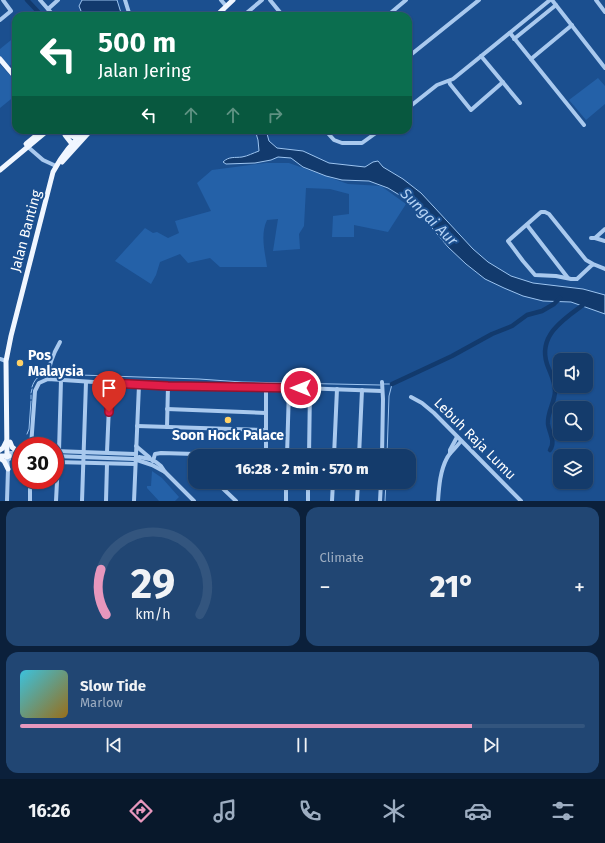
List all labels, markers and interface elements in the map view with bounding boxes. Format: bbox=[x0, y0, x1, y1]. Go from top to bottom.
text: 500 m bbox=[98, 26, 176, 59]
icon: left bbox=[32, 28, 84, 80]
text: Jalan Jering bbox=[98, 60, 191, 82]
icon: left bbox=[138, 104, 160, 126]
icon: ahead bbox=[180, 104, 202, 126]
icon: ahead bbox=[222, 104, 244, 126]
icon: right bbox=[264, 104, 286, 126]
water label: Sungai Aur bbox=[396, 184, 462, 250]
street label: Jalan Banting bbox=[7, 187, 45, 274]
place label: Pos Malaysia bbox=[28, 347, 84, 380]
map controls bbox=[553, 353, 593, 489]
button: sound bbox=[553, 353, 593, 393]
marker: Pos Malaysia bbox=[15, 358, 25, 368]
position arrow bbox=[280, 367, 322, 409]
pin bbox=[92, 371, 126, 412]
icon: arrive bbox=[98, 377, 120, 399]
street label: Lebuh Raja Lumu bbox=[431, 395, 519, 483]
button: search bbox=[553, 401, 593, 441]
marker: Soon Hock Palace bbox=[223, 415, 233, 425]
place label: Soon Hock Palace bbox=[172, 427, 284, 444]
speed limit sign: 30 bbox=[12, 437, 64, 489]
button: layers bbox=[553, 449, 593, 489]
text: 16:28 · 2 min · 570 m bbox=[235, 460, 369, 478]
text: Climate bbox=[320, 550, 364, 565]
text: 29 bbox=[131, 558, 175, 608]
text: 21° bbox=[430, 569, 475, 605]
text: − bbox=[320, 574, 331, 601]
text: + bbox=[574, 574, 585, 601]
text: km/h bbox=[135, 605, 170, 622]
text: Slow Tide bbox=[80, 677, 146, 695]
text: Marlow bbox=[80, 695, 123, 710]
icon: previous bbox=[103, 734, 125, 756]
icon: pause bbox=[291, 734, 313, 756]
icon: next bbox=[480, 734, 502, 756]
icon: directions bbox=[127, 797, 155, 825]
icon: music bbox=[211, 797, 239, 825]
icon: phone bbox=[296, 797, 324, 825]
icon: climate bbox=[380, 797, 408, 825]
icon: car bbox=[464, 797, 492, 825]
icon: filters bbox=[549, 797, 577, 825]
text: 16:26 bbox=[28, 800, 70, 822]

